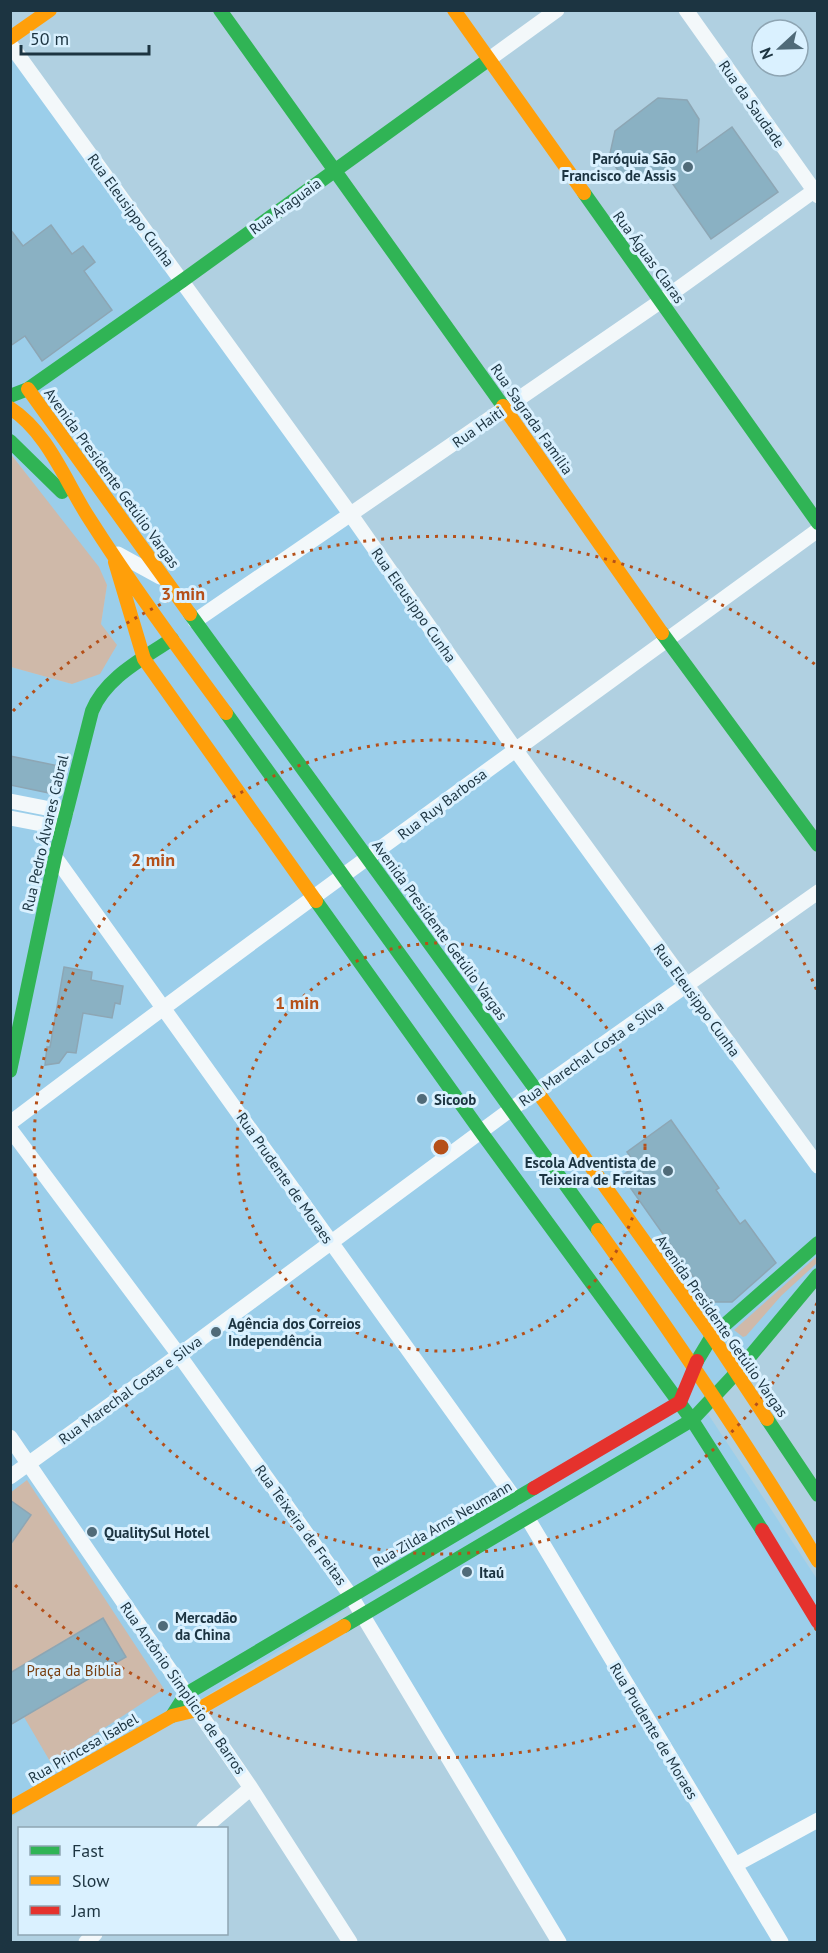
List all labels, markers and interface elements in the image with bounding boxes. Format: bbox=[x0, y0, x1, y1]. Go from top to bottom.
scale bar bbox=[21, 18, 148, 56]
north arrow bbox=[750, 18, 810, 78]
text: 50 m bbox=[30, 27, 69, 50]
text: N bbox=[755, 45, 777, 62]
street label: Rua da Saudade bbox=[715, 57, 789, 151]
place label: Paróquia São Francisco de Assis bbox=[562, 149, 676, 185]
street label: Rua Eleusippo Cunha bbox=[84, 150, 178, 270]
marker: Paróquia São Francisco de Assis bbox=[681, 160, 695, 174]
street label: Rua Araguaia bbox=[245, 174, 325, 238]
street label: Rua Águas Claras bbox=[609, 207, 689, 307]
street label: Rua Sagrada Família bbox=[487, 360, 577, 478]
street label: Avenida Presidente Getúlio Vargas bbox=[40, 384, 184, 572]
street label: Rua Haiti bbox=[448, 402, 508, 452]
street label: Rua Eleusippo Cunha bbox=[367, 544, 461, 666]
text: 3 min bbox=[161, 582, 205, 605]
street label: Rua Pedro Álvares Cabral bbox=[18, 752, 72, 913]
street label: Rua Ruy Barbosa bbox=[394, 764, 490, 844]
street label: Avenida Presidente Getúlio Vargas bbox=[368, 836, 512, 1024]
text: 2 min bbox=[131, 848, 175, 871]
street label: Rua Eleusippo Cunha bbox=[650, 940, 744, 1060]
text: 1 min bbox=[275, 991, 319, 1014]
street label: Rua Marechal Costa e Silva bbox=[515, 996, 667, 1110]
place label: Sicoob bbox=[434, 1090, 476, 1109]
marker: Sicoob bbox=[415, 1092, 429, 1106]
street label: Rua Prudente de Moraes bbox=[233, 1109, 337, 1247]
centre of rings bbox=[431, 1137, 451, 1157]
place label: Escola Adventista de Teixeira de Freitas bbox=[525, 1153, 656, 1189]
marker: Escola Adventista de Teixeira de Freitas bbox=[661, 1164, 675, 1178]
street label: Avenida Presidente Getúlio Vargas bbox=[652, 1231, 792, 1421]
place label: Agência dos Correios Independência bbox=[228, 1314, 361, 1350]
marker: Agência dos Correios Independência bbox=[209, 1325, 223, 1339]
street label: Rua Marechal Costa e Silva bbox=[55, 1332, 205, 1448]
street label: Rua Teixeira de Freitas bbox=[251, 1461, 351, 1589]
street label: Rua Zilda Arns Neumann bbox=[369, 1476, 515, 1572]
place label: QualitySul Hotel bbox=[104, 1523, 210, 1542]
marker: QualitySul Hotel bbox=[85, 1525, 99, 1539]
place label: Itaú bbox=[479, 1563, 504, 1582]
marker: Itaú bbox=[460, 1565, 474, 1579]
street label: Rua Antônio Simplicio de Barros bbox=[116, 1598, 250, 1778]
place label: Mercadão da China bbox=[175, 1608, 237, 1644]
marker: Mercadão da China bbox=[156, 1619, 170, 1633]
street label: Rua Prudente de Moraes bbox=[606, 1659, 702, 1803]
park label: Praça da Bíblia bbox=[27, 1661, 121, 1680]
street label: Rua Princesa Isabel bbox=[25, 1709, 142, 1787]
legend bbox=[18, 1827, 228, 1935]
text: Fast bbox=[72, 1839, 104, 1862]
text: Slow bbox=[72, 1869, 110, 1892]
text: Jam bbox=[71, 1899, 101, 1922]

